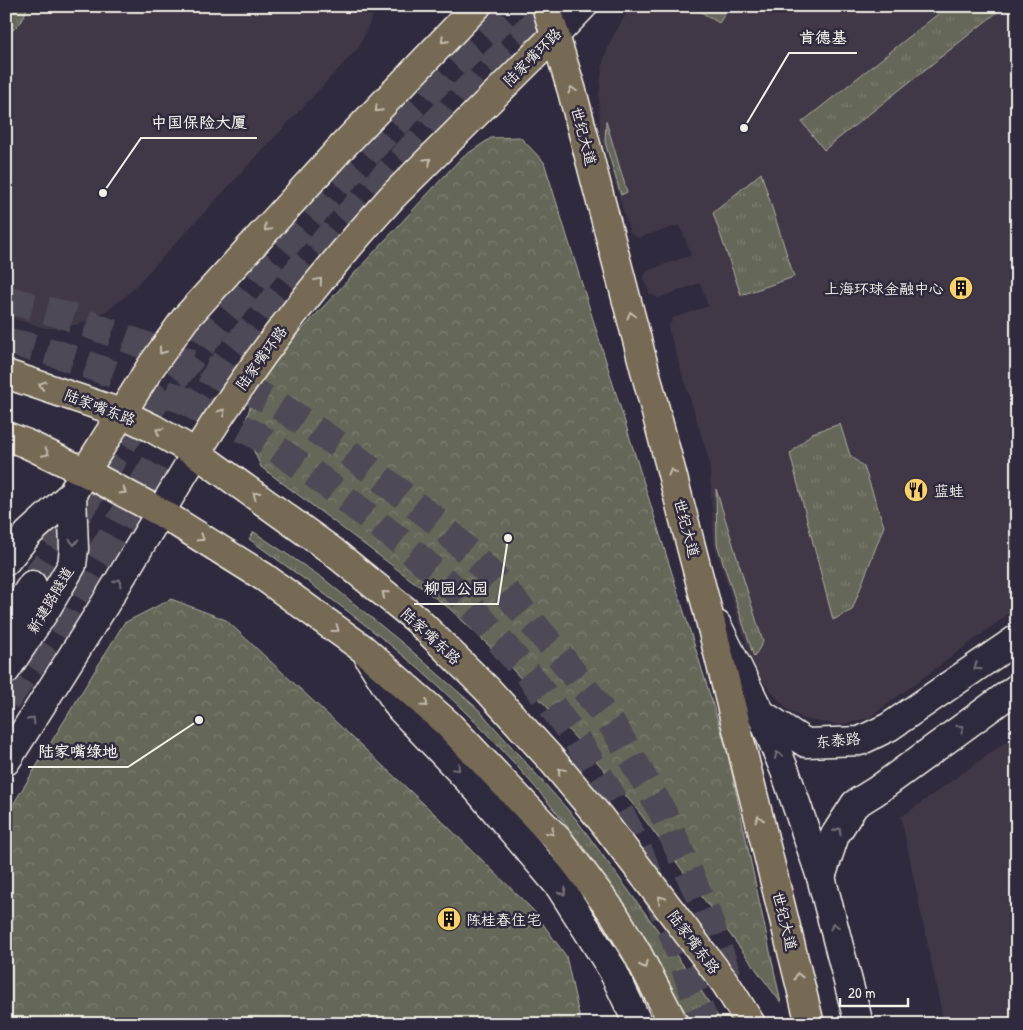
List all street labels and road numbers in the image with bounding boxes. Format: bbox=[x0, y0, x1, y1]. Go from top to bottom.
street label: 陆家嘴环路 bbox=[498, 23, 566, 91]
street label: 世纪大道 bbox=[566, 104, 602, 168]
street label: 陆家嘴环路 bbox=[230, 321, 292, 395]
street label: 陆家嘴东路 bbox=[61, 384, 139, 430]
street label: 世纪大道 bbox=[669, 496, 705, 560]
street label: 新建路隧道 bbox=[22, 562, 78, 638]
street label: 陆家嘴东路 bbox=[396, 603, 466, 669]
street label: 东泰路 bbox=[815, 728, 861, 752]
street label: 世纪大道 bbox=[768, 889, 802, 953]
street label: 陆家嘴东路 bbox=[663, 906, 725, 978]

